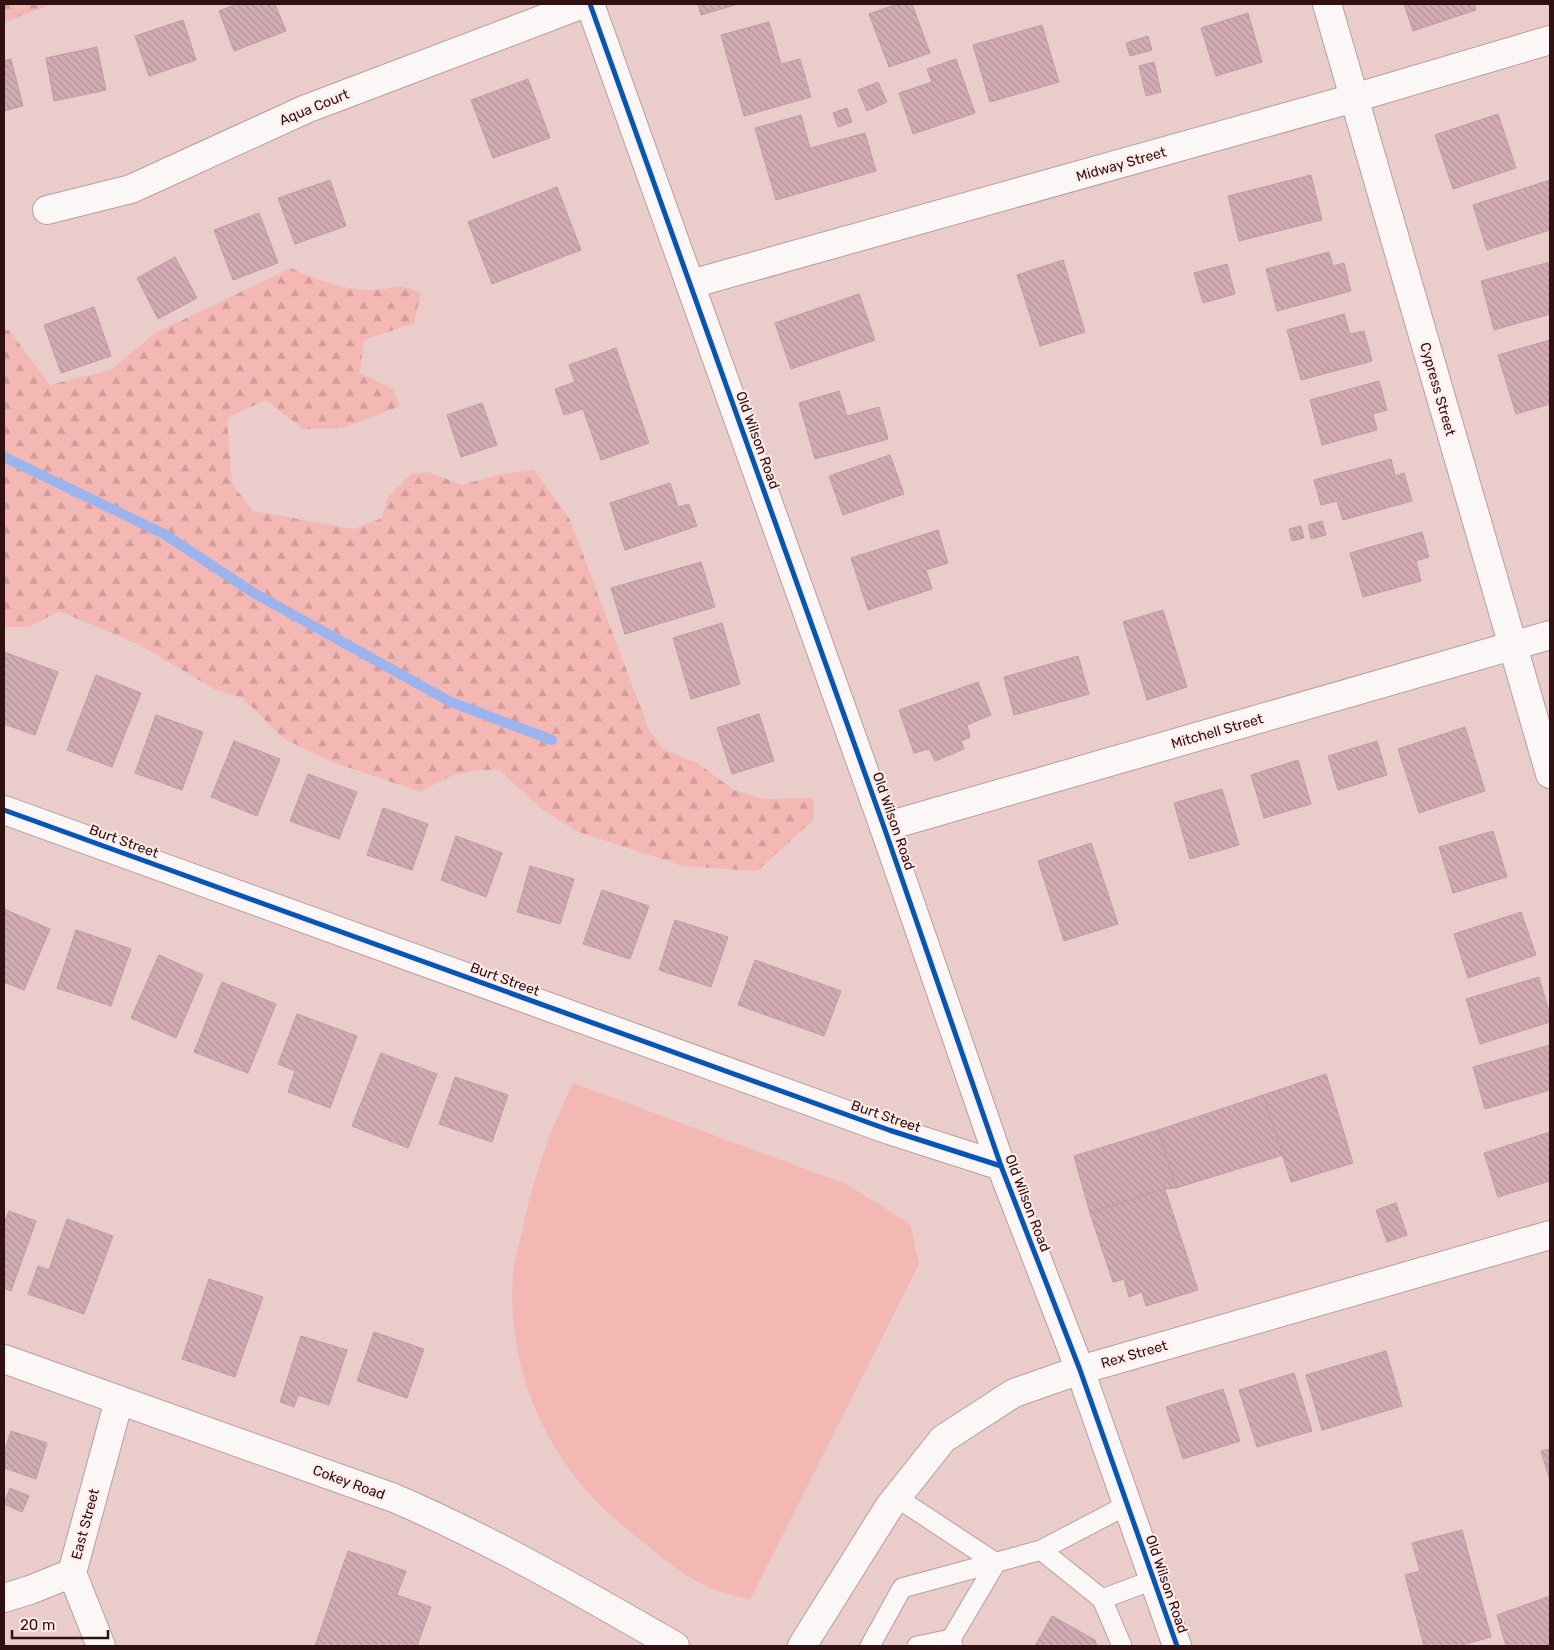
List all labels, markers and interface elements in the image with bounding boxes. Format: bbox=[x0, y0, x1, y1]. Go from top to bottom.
street label: Aqua Court bbox=[277, 86, 352, 129]
street label: Midway Street bbox=[1074, 143, 1169, 185]
street label: Cypress Street bbox=[1416, 340, 1459, 438]
street label: Old Wilson Road bbox=[732, 389, 783, 491]
street label: Mitchell Street bbox=[1169, 710, 1266, 753]
street label: Old Wilson Road bbox=[869, 770, 918, 872]
street label: Burt Street bbox=[87, 821, 161, 862]
street label: Burt Street bbox=[468, 959, 542, 1000]
street label: Burt Street bbox=[849, 1097, 923, 1136]
street label: Old Wilson Road bbox=[1001, 1152, 1054, 1254]
street label: Rex Street bbox=[1099, 1337, 1170, 1372]
street label: Cokey Road bbox=[310, 1462, 387, 1503]
street label: East Street bbox=[68, 1486, 103, 1561]
street label: Old Wilson Road bbox=[1142, 1533, 1191, 1635]
scale bar bbox=[12, 1608, 109, 1640]
text: 20 m bbox=[20, 1616, 55, 1634]

